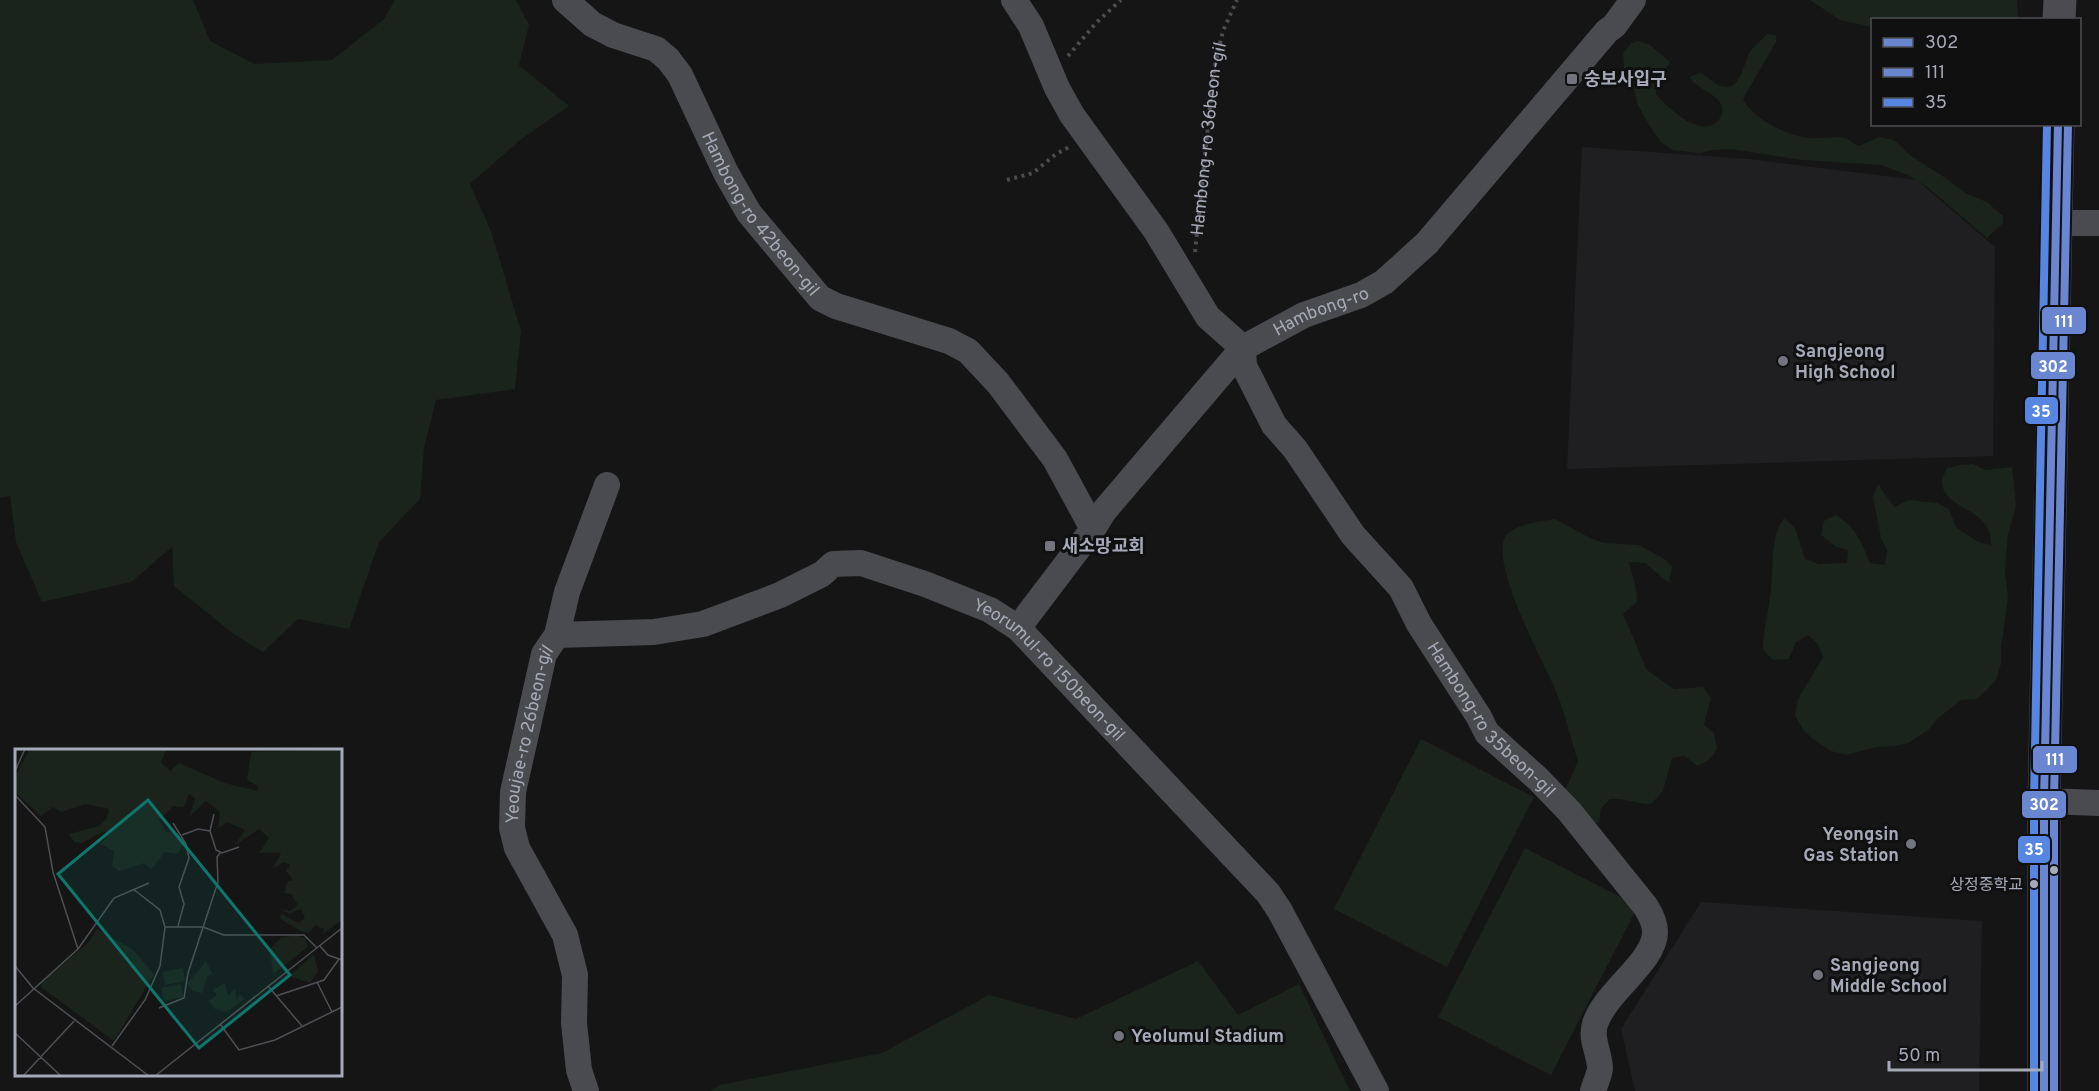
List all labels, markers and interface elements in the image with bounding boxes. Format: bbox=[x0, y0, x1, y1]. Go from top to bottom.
legend bbox=[1871, 18, 2081, 126]
text: 302 bbox=[1925, 32, 1958, 55]
street label: Hambong-ro 36beon-gil bbox=[1187, 40, 1233, 237]
text: 111 bbox=[1925, 62, 1945, 85]
place label: 숭보사입구 bbox=[1584, 69, 1667, 92]
marker: 숭보사입구 bbox=[1565, 72, 1579, 86]
text: 35 bbox=[1925, 92, 1947, 115]
street label: Hambong-ro 42beon-gil bbox=[695, 128, 824, 302]
street label: Hambong-ro bbox=[1270, 283, 1374, 342]
line badge: 111 bbox=[2041, 306, 2087, 335]
text: 111 bbox=[2054, 313, 2074, 333]
place label: Sangjeong High School bbox=[1795, 341, 1896, 385]
line badge: 302 bbox=[2030, 351, 2076, 380]
marker: Sangjeong High School bbox=[1776, 354, 1790, 368]
text: 302 bbox=[2038, 358, 2068, 378]
line badge: 35 bbox=[2024, 396, 2059, 425]
text: 35 bbox=[2031, 403, 2051, 423]
place label: 새소망교회 bbox=[1062, 536, 1145, 559]
marker: 새소망교회 bbox=[1043, 539, 1057, 553]
street label: Yeorumul-ro 150beon-gil bbox=[969, 594, 1129, 747]
street label: Hambong-ro 35beon-gil bbox=[1421, 638, 1560, 803]
street label: Yeoujae-ro 26beon-gil bbox=[502, 641, 560, 824]
line badge: 111 bbox=[2032, 745, 2078, 774]
inset map bbox=[15, 749, 342, 1076]
text: 111 bbox=[2045, 751, 2065, 771]
line badge: 302 bbox=[2021, 790, 2067, 819]
text: 302 bbox=[2029, 796, 2059, 816]
place label: Yeongsin Gas Station bbox=[1803, 824, 1899, 868]
line badge: 35 bbox=[2017, 835, 2051, 864]
marker: Yeongsin Gas Station bbox=[1904, 837, 1918, 851]
text: 35 bbox=[2024, 841, 2044, 861]
unlabelled marker bbox=[2048, 864, 2060, 876]
place label: 상정중학교 bbox=[1949, 876, 2023, 896]
marker: 상정중학교 bbox=[2028, 878, 2040, 890]
place label: Sangjeong Middle School bbox=[1830, 955, 1947, 999]
marker: Sangjeong Middle School bbox=[1811, 968, 1825, 982]
place label: Yeolumul Stadium bbox=[1131, 1026, 1284, 1049]
marker: Yeolumul Stadium bbox=[1112, 1029, 1126, 1043]
scale bar bbox=[1889, 1034, 2042, 1072]
text: 50 m bbox=[1898, 1045, 1940, 1068]

